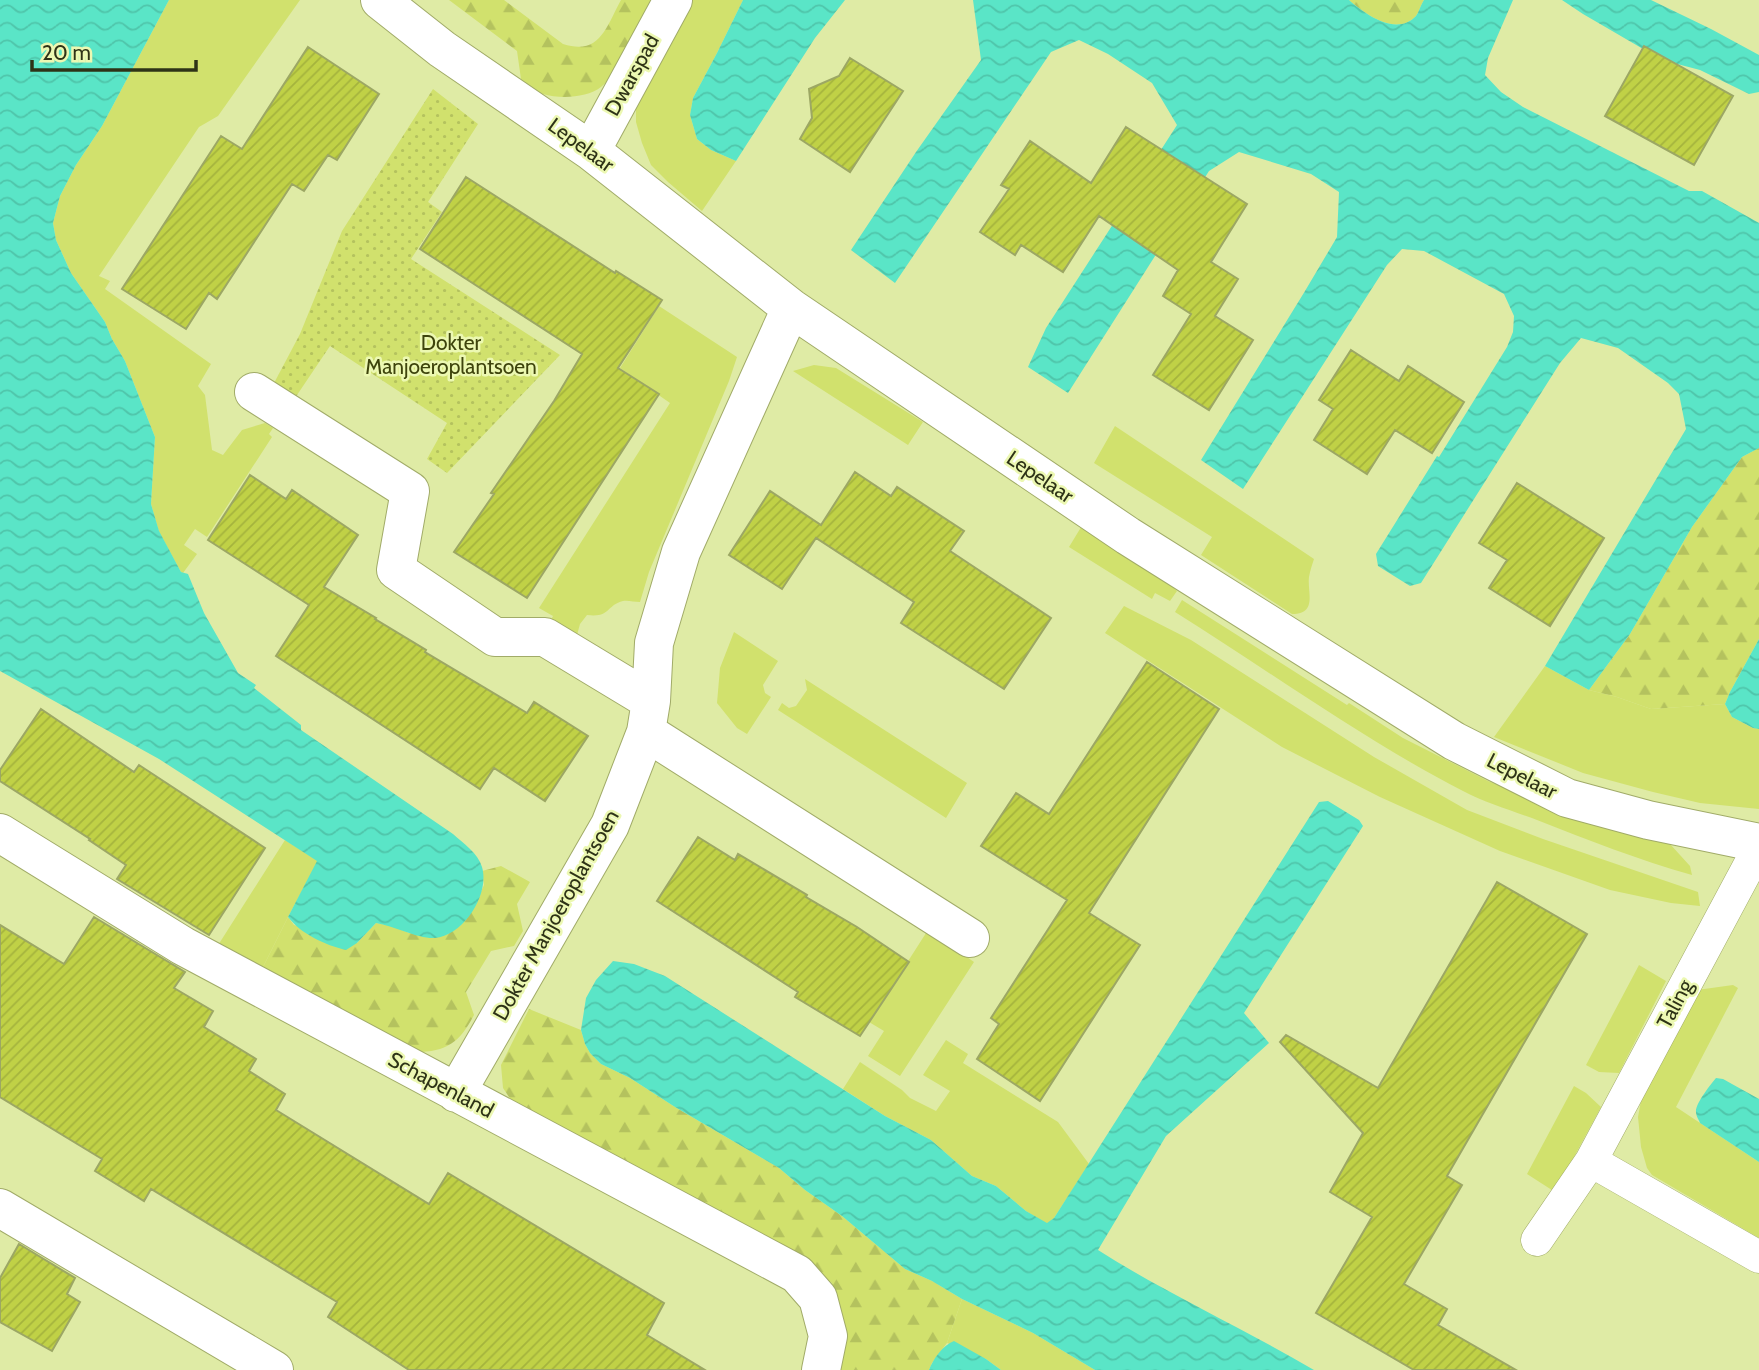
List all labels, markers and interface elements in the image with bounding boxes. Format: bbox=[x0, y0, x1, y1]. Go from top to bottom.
scale bar bbox=[32, 28, 196, 72]
street label: Dwarspad bbox=[599, 30, 664, 120]
text: 20 m bbox=[42, 40, 91, 65]
street label: Lepelaar bbox=[544, 112, 619, 177]
park label: Dokter Manjoeroplantsoen bbox=[365, 330, 537, 380]
street label: Lepelaar bbox=[1002, 445, 1079, 508]
street label: Lepelaar bbox=[1483, 747, 1562, 804]
street label: Dokter Manjoeroplantsoen bbox=[487, 805, 625, 1025]
street label: Taling bbox=[1651, 975, 1698, 1032]
street label: Schapenland bbox=[384, 1046, 498, 1123]

